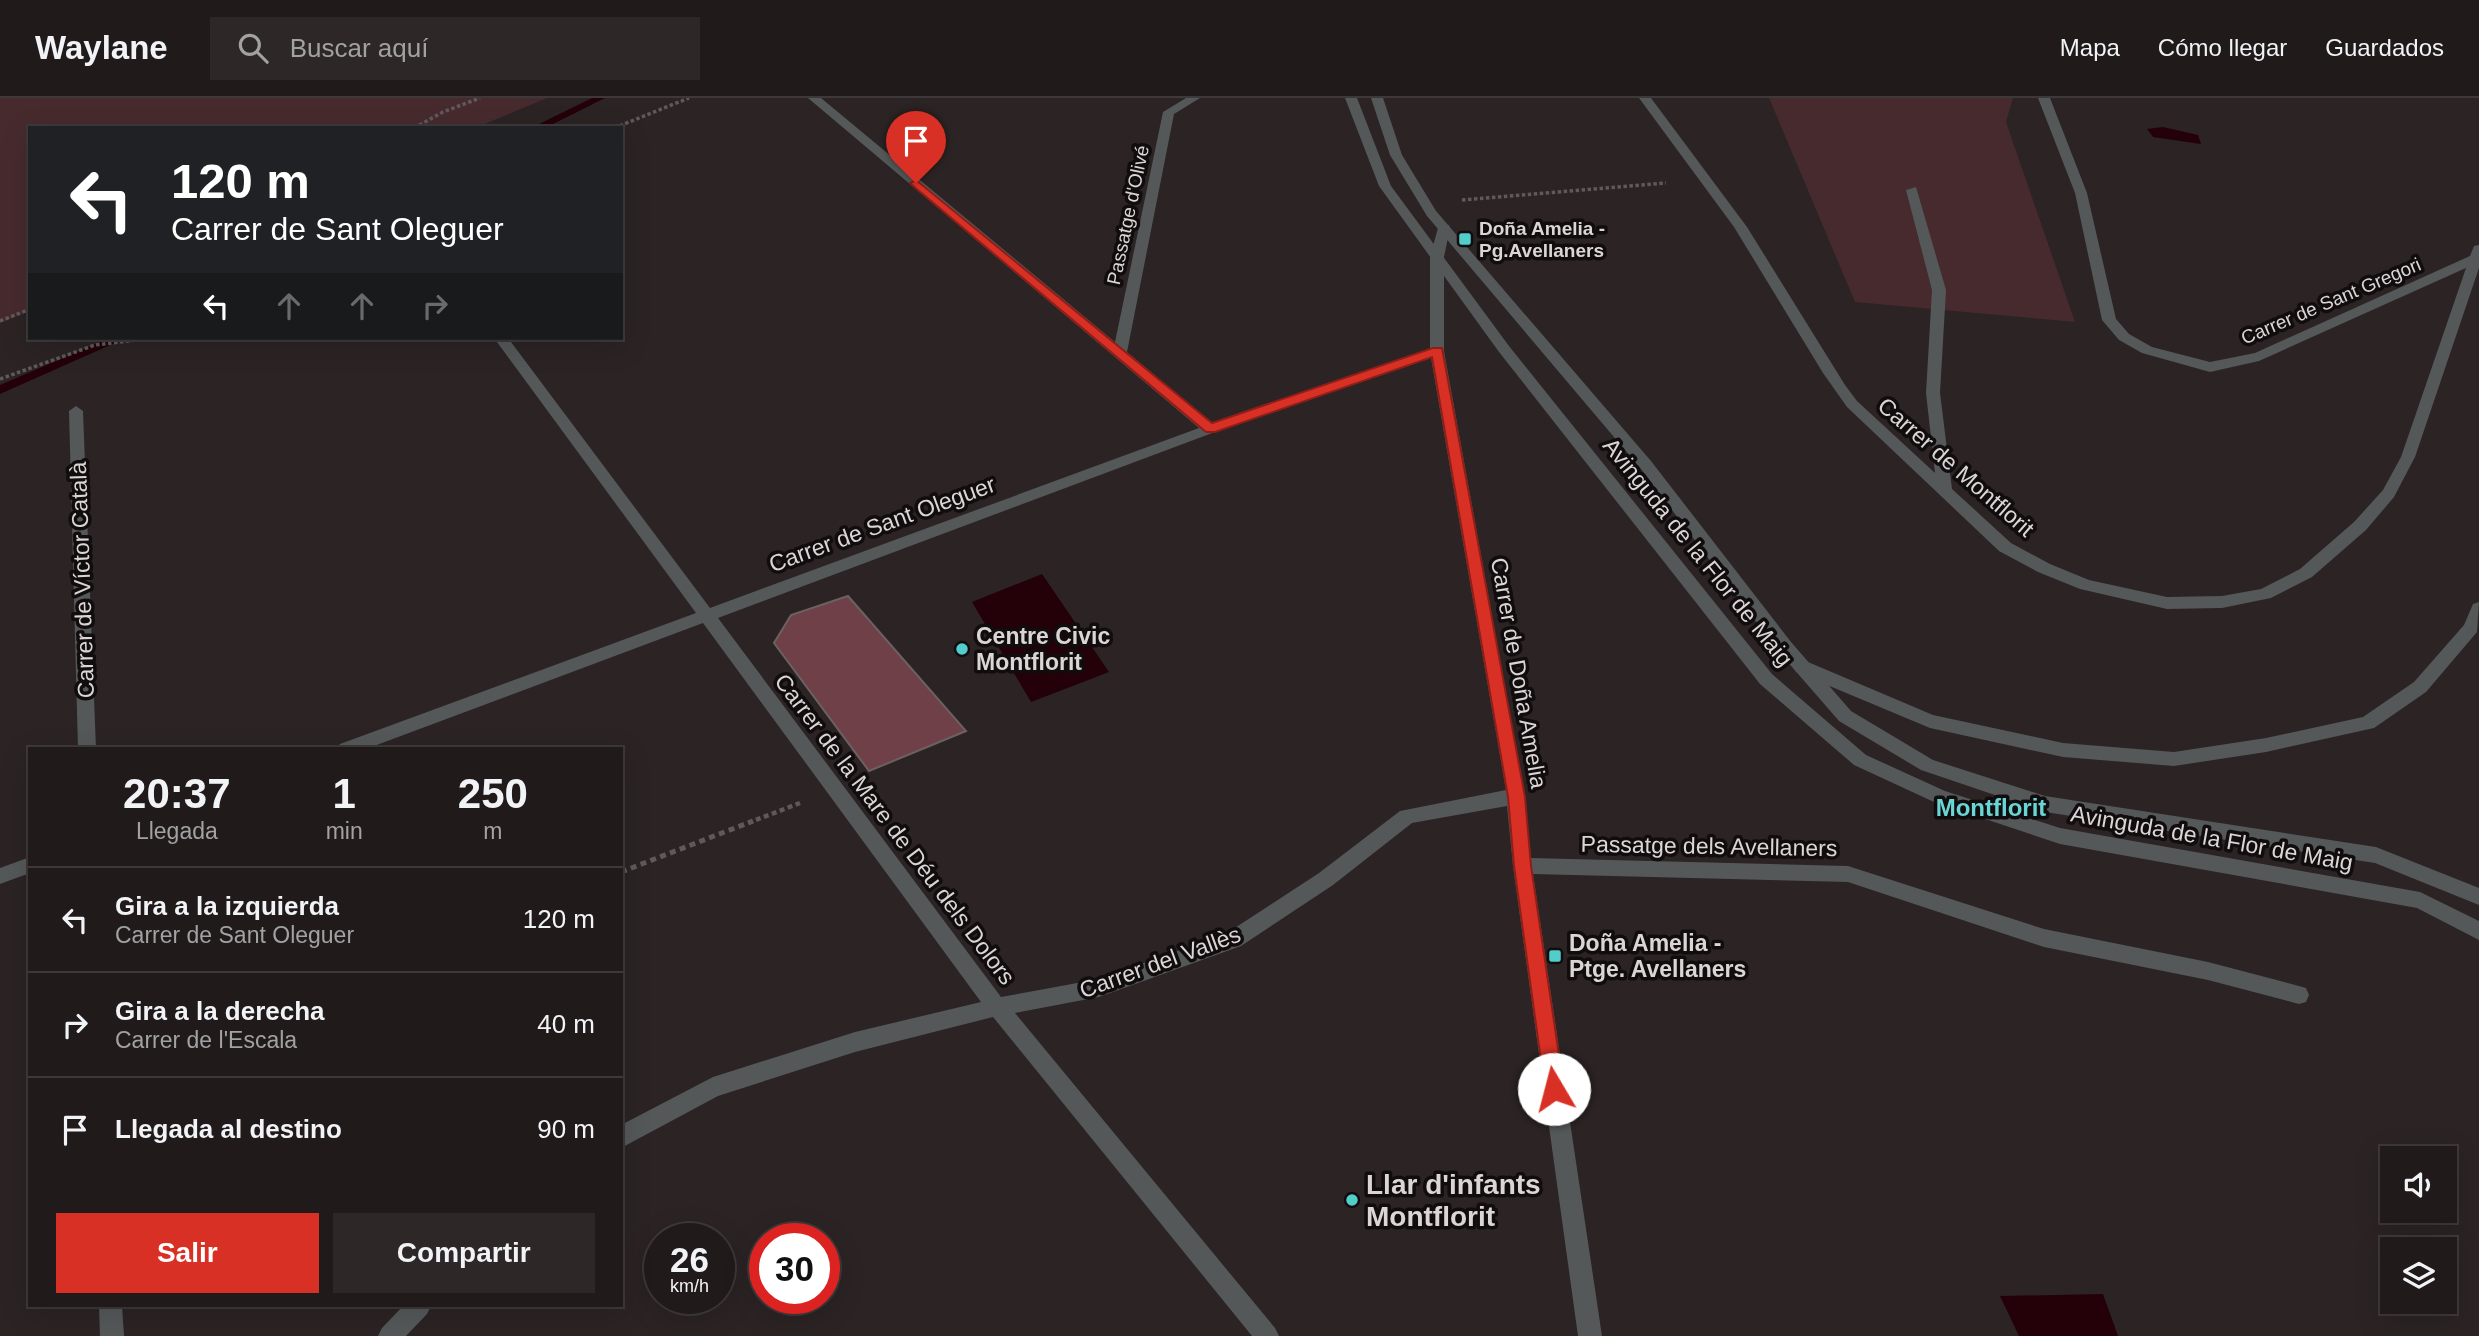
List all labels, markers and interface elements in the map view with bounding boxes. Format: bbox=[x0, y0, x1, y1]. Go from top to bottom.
search box bbox=[210, 17, 700, 80]
text: Waylane bbox=[35, 29, 168, 66]
icon: search bbox=[234, 29, 272, 67]
text: Buscar aquí bbox=[290, 33, 428, 63]
text: Mapa bbox=[2060, 34, 2120, 61]
text: Cómo llegar bbox=[2158, 34, 2287, 61]
text: Guardados bbox=[2325, 34, 2444, 61]
pin bbox=[886, 111, 946, 183]
icon: arrive bbox=[897, 122, 935, 160]
street label: Passatge d'Olivé bbox=[1103, 143, 1153, 287]
icon: left bbox=[56, 154, 147, 245]
text: 120 m bbox=[171, 154, 310, 208]
text: Carrer de Sant Oleguer bbox=[171, 211, 504, 247]
place label: Doña Amelia - Pg.Avellaners bbox=[1479, 218, 1605, 261]
marker: Doña Amelia - Pg.Avellaners bbox=[1457, 231, 1473, 247]
street label: Carrer de Sant Gregori bbox=[2238, 254, 2424, 348]
icon: left bbox=[197, 287, 235, 325]
icon: ahead bbox=[270, 287, 308, 325]
icon: ahead bbox=[343, 287, 381, 325]
icon: right bbox=[416, 287, 454, 325]
street label: Carrer de Montflorit bbox=[1873, 392, 2040, 542]
street label: Avinguda de la Flor de Maig bbox=[1598, 433, 1798, 671]
street label: Carrer de Víctor Català bbox=[65, 461, 99, 699]
street label: Carrer de Sant Oleguer bbox=[765, 471, 999, 577]
street label: Carrer de Doña Amelia bbox=[1486, 556, 1552, 791]
place label: Centre Civic Montflorit bbox=[976, 623, 1110, 675]
marker: Centre Civic Montflorit bbox=[954, 641, 970, 657]
street label: Carrer de la Mare de Déu dels Dolors bbox=[770, 669, 1020, 989]
text: 20:37 bbox=[123, 770, 231, 817]
text: 1 bbox=[332, 770, 356, 817]
text: 250 bbox=[458, 770, 528, 817]
district label: Montflorit bbox=[1936, 794, 2046, 821]
street label: Avinguda de la Flor de Maig bbox=[2069, 800, 2355, 876]
text: Llegada bbox=[136, 818, 218, 844]
text: min bbox=[326, 818, 363, 844]
text: m bbox=[483, 818, 502, 844]
street label: Passatge dels Avellaners bbox=[1581, 831, 1837, 861]
text: Gira a la izquierda bbox=[115, 891, 339, 921]
icon: left bbox=[56, 901, 94, 939]
text: 120 m bbox=[523, 904, 595, 934]
street label: Carrer del Vallès bbox=[1076, 921, 1244, 1003]
text: Carrer de Sant Oleguer bbox=[115, 922, 354, 948]
place label: Doña Amelia - Ptge. Avellaners bbox=[1569, 930, 1746, 982]
marker: Doña Amelia - Ptge. Avellaners bbox=[1547, 948, 1563, 964]
text: Gira a la derecha bbox=[115, 996, 325, 1026]
icon: right bbox=[56, 1006, 94, 1044]
text: 40 m bbox=[537, 1009, 595, 1039]
text: Carrer de l'Escala bbox=[115, 1027, 297, 1053]
position arrow bbox=[1517, 1052, 1591, 1126]
icon: arrive bbox=[56, 1111, 94, 1149]
text: Llegada al destino bbox=[115, 1114, 342, 1144]
text: 90 m bbox=[537, 1114, 595, 1144]
map controls bbox=[2380, 1146, 2457, 1314]
button: sound bbox=[2380, 1146, 2457, 1223]
place label: Llar d'infants Montflorit bbox=[1366, 1169, 1541, 1232]
marker: Llar d'infants Montflorit bbox=[1344, 1192, 1360, 1208]
button: Salir bbox=[56, 1213, 319, 1293]
button: Compartir bbox=[333, 1213, 595, 1293]
speed limit sign: 30 bbox=[749, 1223, 840, 1314]
button: layers bbox=[2380, 1237, 2457, 1314]
text: 26 bbox=[670, 1240, 709, 1279]
text: km/h bbox=[670, 1276, 709, 1296]

